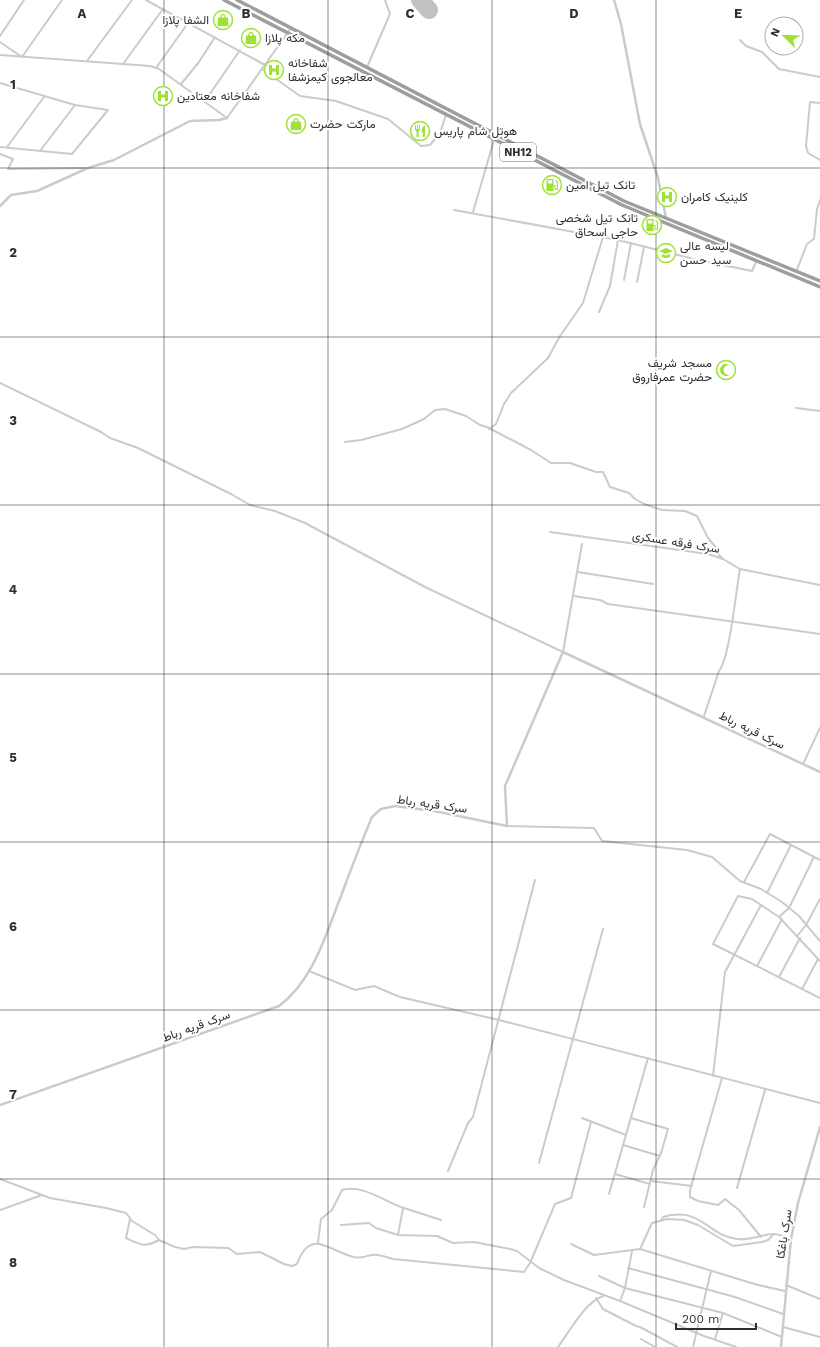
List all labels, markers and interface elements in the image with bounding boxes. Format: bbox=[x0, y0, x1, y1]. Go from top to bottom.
text: A bbox=[78, 6, 87, 21]
text: B bbox=[242, 6, 251, 21]
text: C bbox=[406, 6, 415, 21]
text: D bbox=[569, 6, 579, 21]
text: E bbox=[734, 6, 742, 21]
shop icon: الشفا پلازا bbox=[212, 9, 234, 31]
place label: الشفا پلازا bbox=[162, 13, 209, 28]
north arrow bbox=[764, 16, 804, 56]
text: N bbox=[768, 26, 783, 39]
shop icon: مکه پلازا bbox=[240, 27, 262, 49]
place label: مکه پلازا bbox=[265, 31, 305, 46]
place label: شفاخانه معالجوی کیمزشفا bbox=[288, 56, 373, 85]
hospital icon: شفاخانه معالجوی کیمزشفا bbox=[263, 59, 285, 81]
text: 1 bbox=[10, 77, 16, 92]
hospital icon: شفاخانه معتادین bbox=[152, 85, 174, 107]
place label: شفاخانه معتادین bbox=[177, 89, 260, 104]
shop icon: مارکت حضرت bbox=[285, 113, 307, 135]
place label: مارکت حضرت bbox=[310, 117, 376, 132]
restaurant icon: هوتل شام پاریس bbox=[409, 120, 431, 142]
place label: هوتل شام پاریس bbox=[434, 124, 517, 139]
road number: NH12 bbox=[500, 143, 536, 161]
fuel station icon: تانک تیل امین bbox=[541, 174, 563, 196]
place label: تانک تیل امین bbox=[566, 178, 635, 193]
hospital icon: کلینیک کامران bbox=[656, 186, 678, 208]
place label: کلینیک کامران bbox=[681, 190, 748, 205]
place label: تانک تیل شخصی حاجی اسحاق bbox=[556, 211, 638, 240]
fuel station icon: تانک تیل شخصی حاجی اسحاق bbox=[641, 214, 663, 236]
place label: لیسه عالی سید حسن bbox=[680, 239, 731, 268]
school or university icon: لیسه عالی سید حسن bbox=[655, 242, 677, 264]
text: 2 bbox=[9, 245, 17, 260]
place label: مسجد شریف حضرت عمرفاروق bbox=[632, 356, 712, 385]
mosque icon: مسجد شریف حضرت عمرفاروق bbox=[715, 359, 737, 381]
text: 3 bbox=[9, 413, 17, 428]
street label: سرک فرقه عسکری bbox=[631, 528, 721, 557]
text: 4 bbox=[9, 582, 18, 597]
street label: سرک قریه رباط bbox=[717, 708, 787, 753]
text: 5 bbox=[9, 750, 17, 765]
street label: سرک قریه رباط bbox=[396, 792, 468, 817]
text: 6 bbox=[9, 919, 17, 934]
street label: سرک قریه رباط bbox=[160, 1007, 232, 1046]
text: 7 bbox=[9, 1087, 17, 1102]
street label: سرک باغکا bbox=[773, 1208, 796, 1260]
text: 8 bbox=[9, 1255, 17, 1270]
scale bar bbox=[676, 1305, 756, 1331]
text: 200 m bbox=[682, 1312, 719, 1326]

